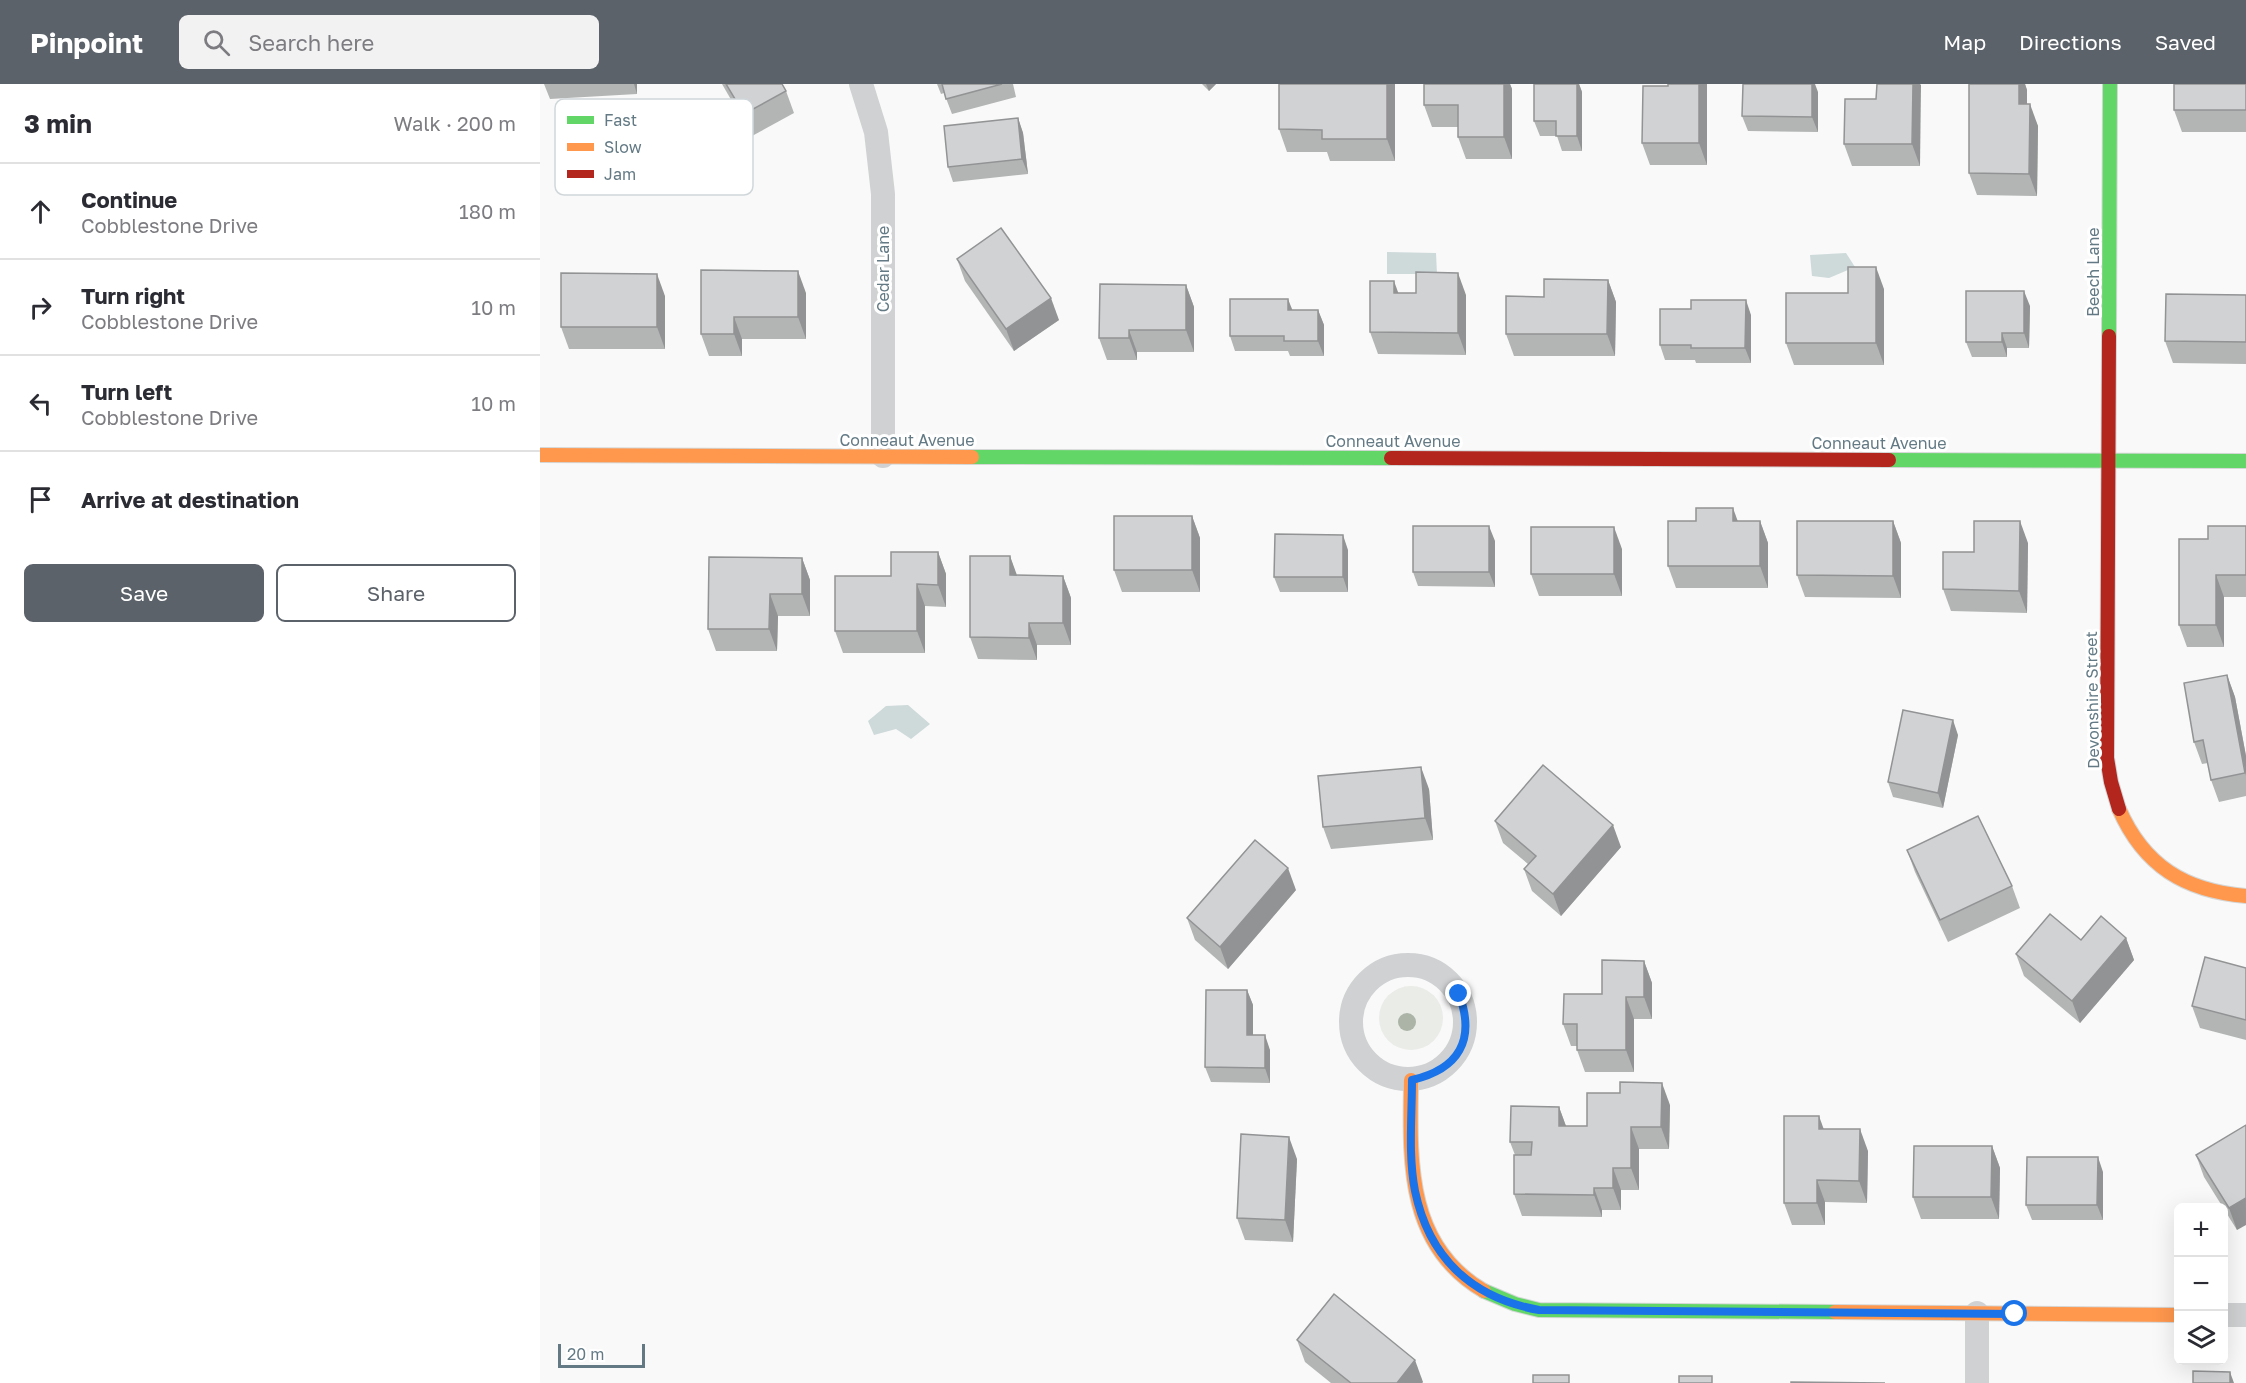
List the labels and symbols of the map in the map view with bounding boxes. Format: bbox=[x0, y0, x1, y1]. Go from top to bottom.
legend bbox=[555, 99, 753, 195]
text: Fast bbox=[604, 110, 637, 130]
text: Slow bbox=[604, 137, 642, 157]
text: Jam bbox=[604, 164, 636, 184]
street label: Cedar Lane bbox=[873, 226, 893, 312]
street label: Beech Lane bbox=[2083, 227, 2103, 317]
street label: Conneaut Avenue bbox=[839, 430, 975, 450]
street label: Conneaut Avenue bbox=[1325, 431, 1461, 451]
street label: Conneaut Avenue bbox=[1811, 433, 1947, 453]
street label: Devonshire Street bbox=[2081, 631, 2103, 769]
route end bbox=[1445, 980, 1471, 1006]
route start bbox=[2001, 1300, 2027, 1326]
scale bar bbox=[558, 1341, 645, 1368]

